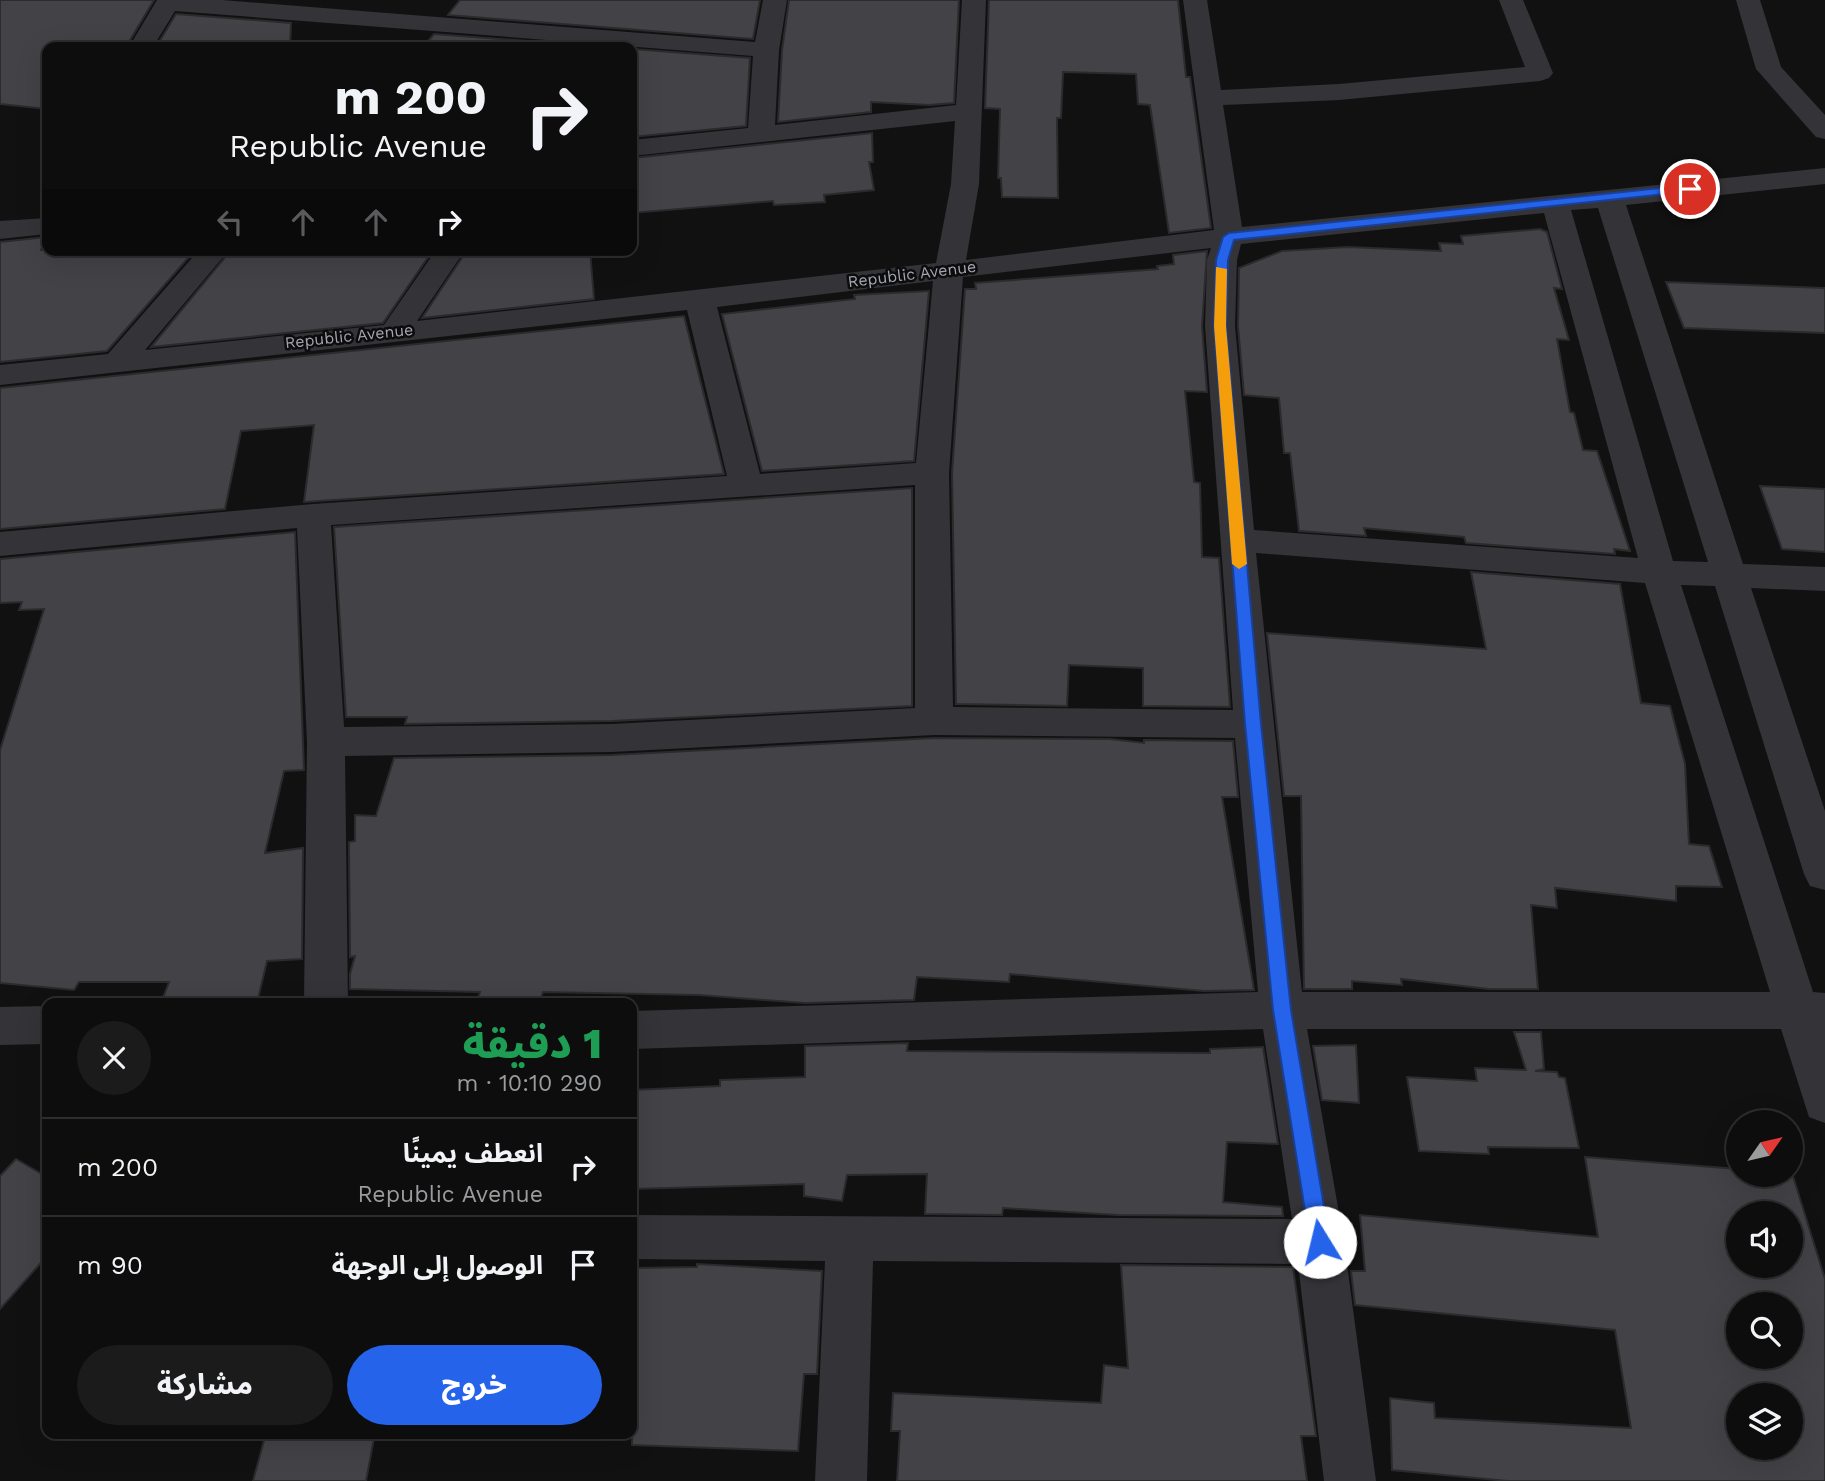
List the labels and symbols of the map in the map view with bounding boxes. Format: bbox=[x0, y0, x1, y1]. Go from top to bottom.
pin bbox=[1660, 159, 1720, 219]
street label: Republic Avenue bbox=[847, 257, 977, 291]
street label: Republic Avenue bbox=[284, 320, 414, 352]
north arrow bbox=[1726, 1110, 1802, 1186]
position arrow bbox=[1283, 1205, 1357, 1279]

